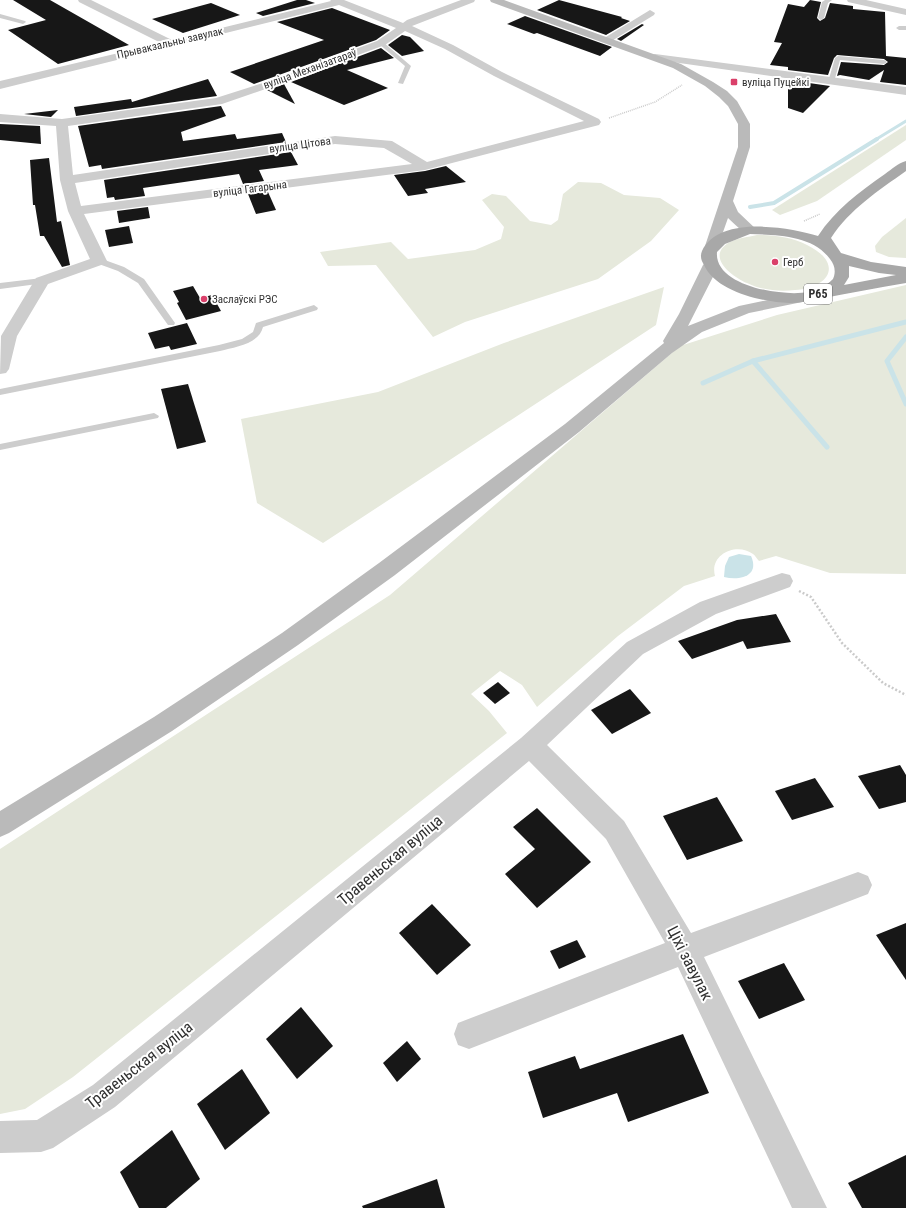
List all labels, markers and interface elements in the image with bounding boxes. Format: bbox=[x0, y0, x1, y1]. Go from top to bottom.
street label: Прывакзальны завулак bbox=[116, 24, 225, 62]
street label: вуліца Механізатараў bbox=[262, 46, 359, 92]
place label: вуліца Пуцейкі bbox=[742, 76, 809, 89]
marker: вуліца Пуцейкі bbox=[729, 77, 739, 87]
street label: вуліца Цітова bbox=[268, 134, 332, 156]
street label: вуліца Гагарына bbox=[212, 178, 288, 200]
place label: Герб bbox=[783, 256, 803, 269]
marker: Герб bbox=[770, 257, 780, 267]
road number: Р65 bbox=[804, 284, 832, 304]
place label: Заслаўскі РЭС bbox=[212, 293, 278, 306]
marker: Заслаўскі РЭС bbox=[199, 294, 209, 304]
street label: Травеньская вуліца bbox=[334, 811, 446, 909]
street label: Ціхі завулак bbox=[663, 923, 717, 1004]
street label: Травеньская вуліца bbox=[82, 1017, 196, 1113]

